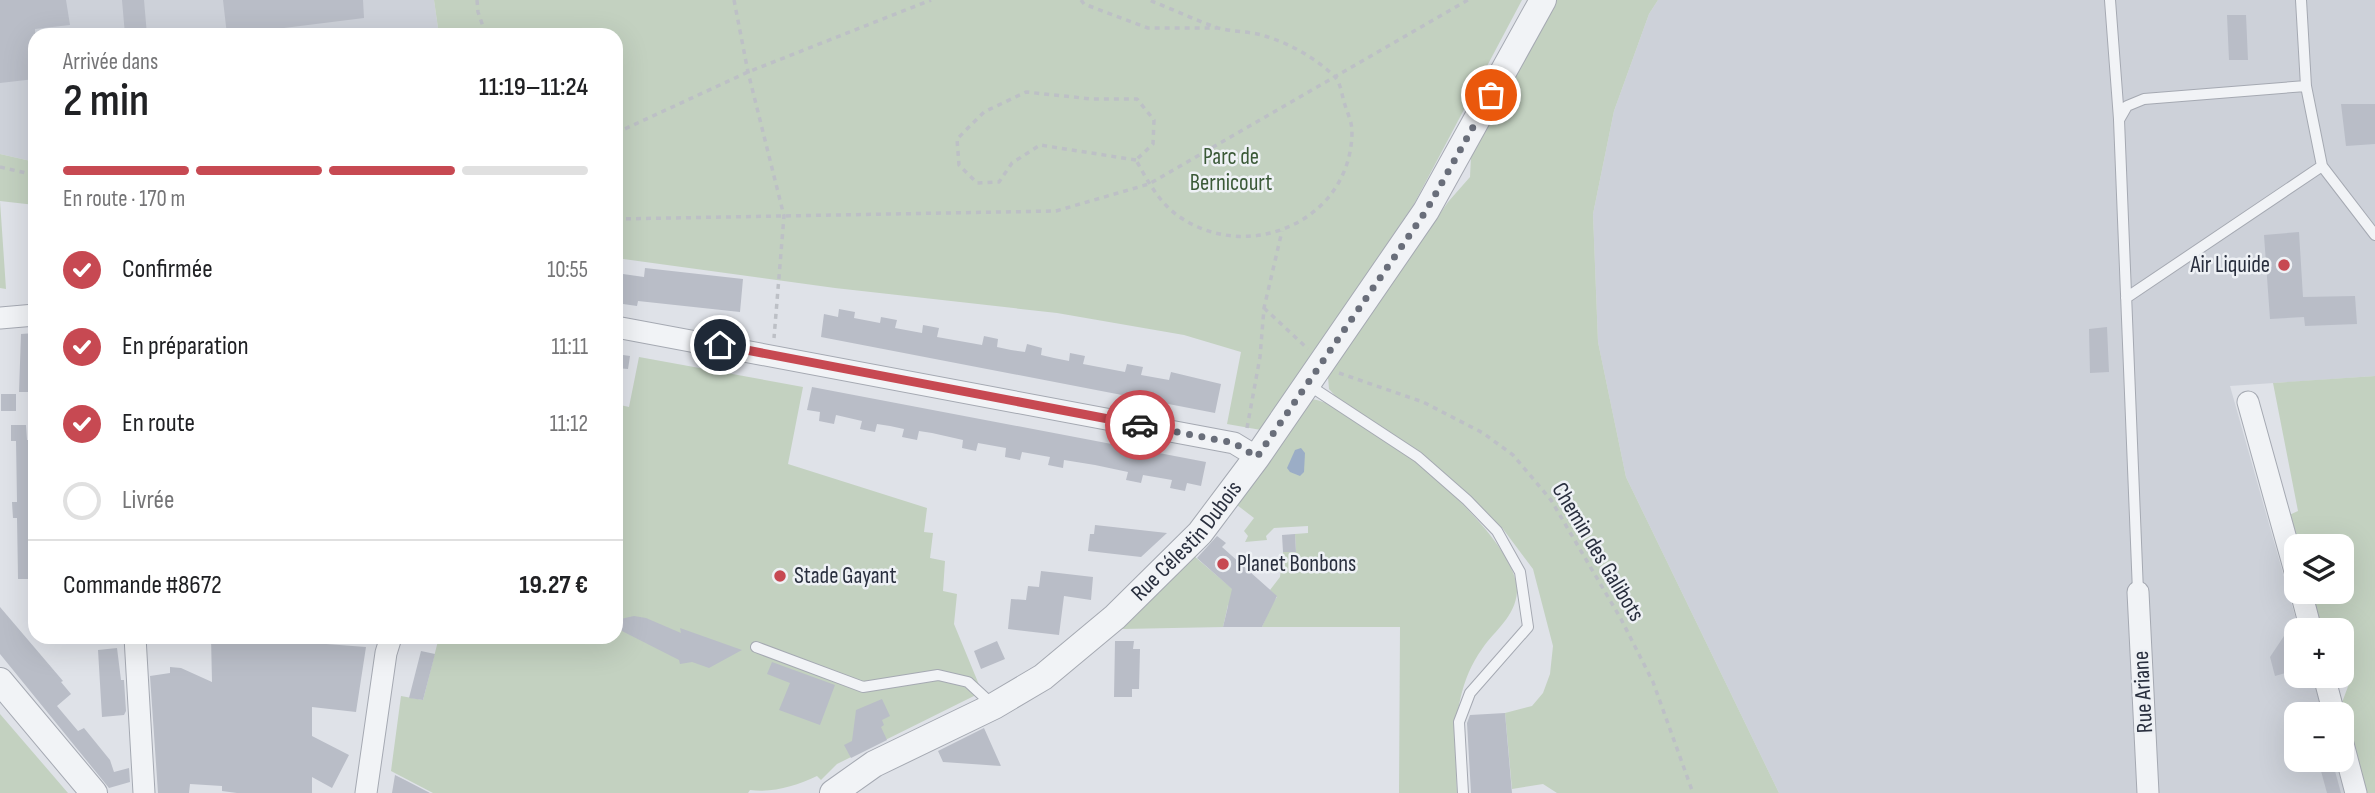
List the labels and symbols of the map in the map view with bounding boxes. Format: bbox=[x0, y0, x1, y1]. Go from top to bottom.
pin bbox=[1461, 65, 1521, 125]
park label: Parc de Bernicourt bbox=[1190, 143, 1272, 197]
place label: Air Liquide bbox=[2190, 251, 2270, 279]
marker: Air Liquide bbox=[2276, 257, 2292, 273]
pin bbox=[690, 315, 750, 375]
courier bbox=[1105, 390, 1175, 460]
street label: Rue Célestin Dubois bbox=[1125, 475, 1248, 607]
street label: Chemin des Galibots bbox=[1546, 478, 1650, 626]
place label: Planet Bonbons bbox=[1237, 550, 1356, 578]
marker: Planet Bonbons bbox=[1215, 556, 1231, 572]
place label: Stade Gayant bbox=[794, 562, 897, 590]
marker: Stade Gayant bbox=[772, 568, 788, 584]
street label: Rue Ariane bbox=[2127, 650, 2159, 734]

